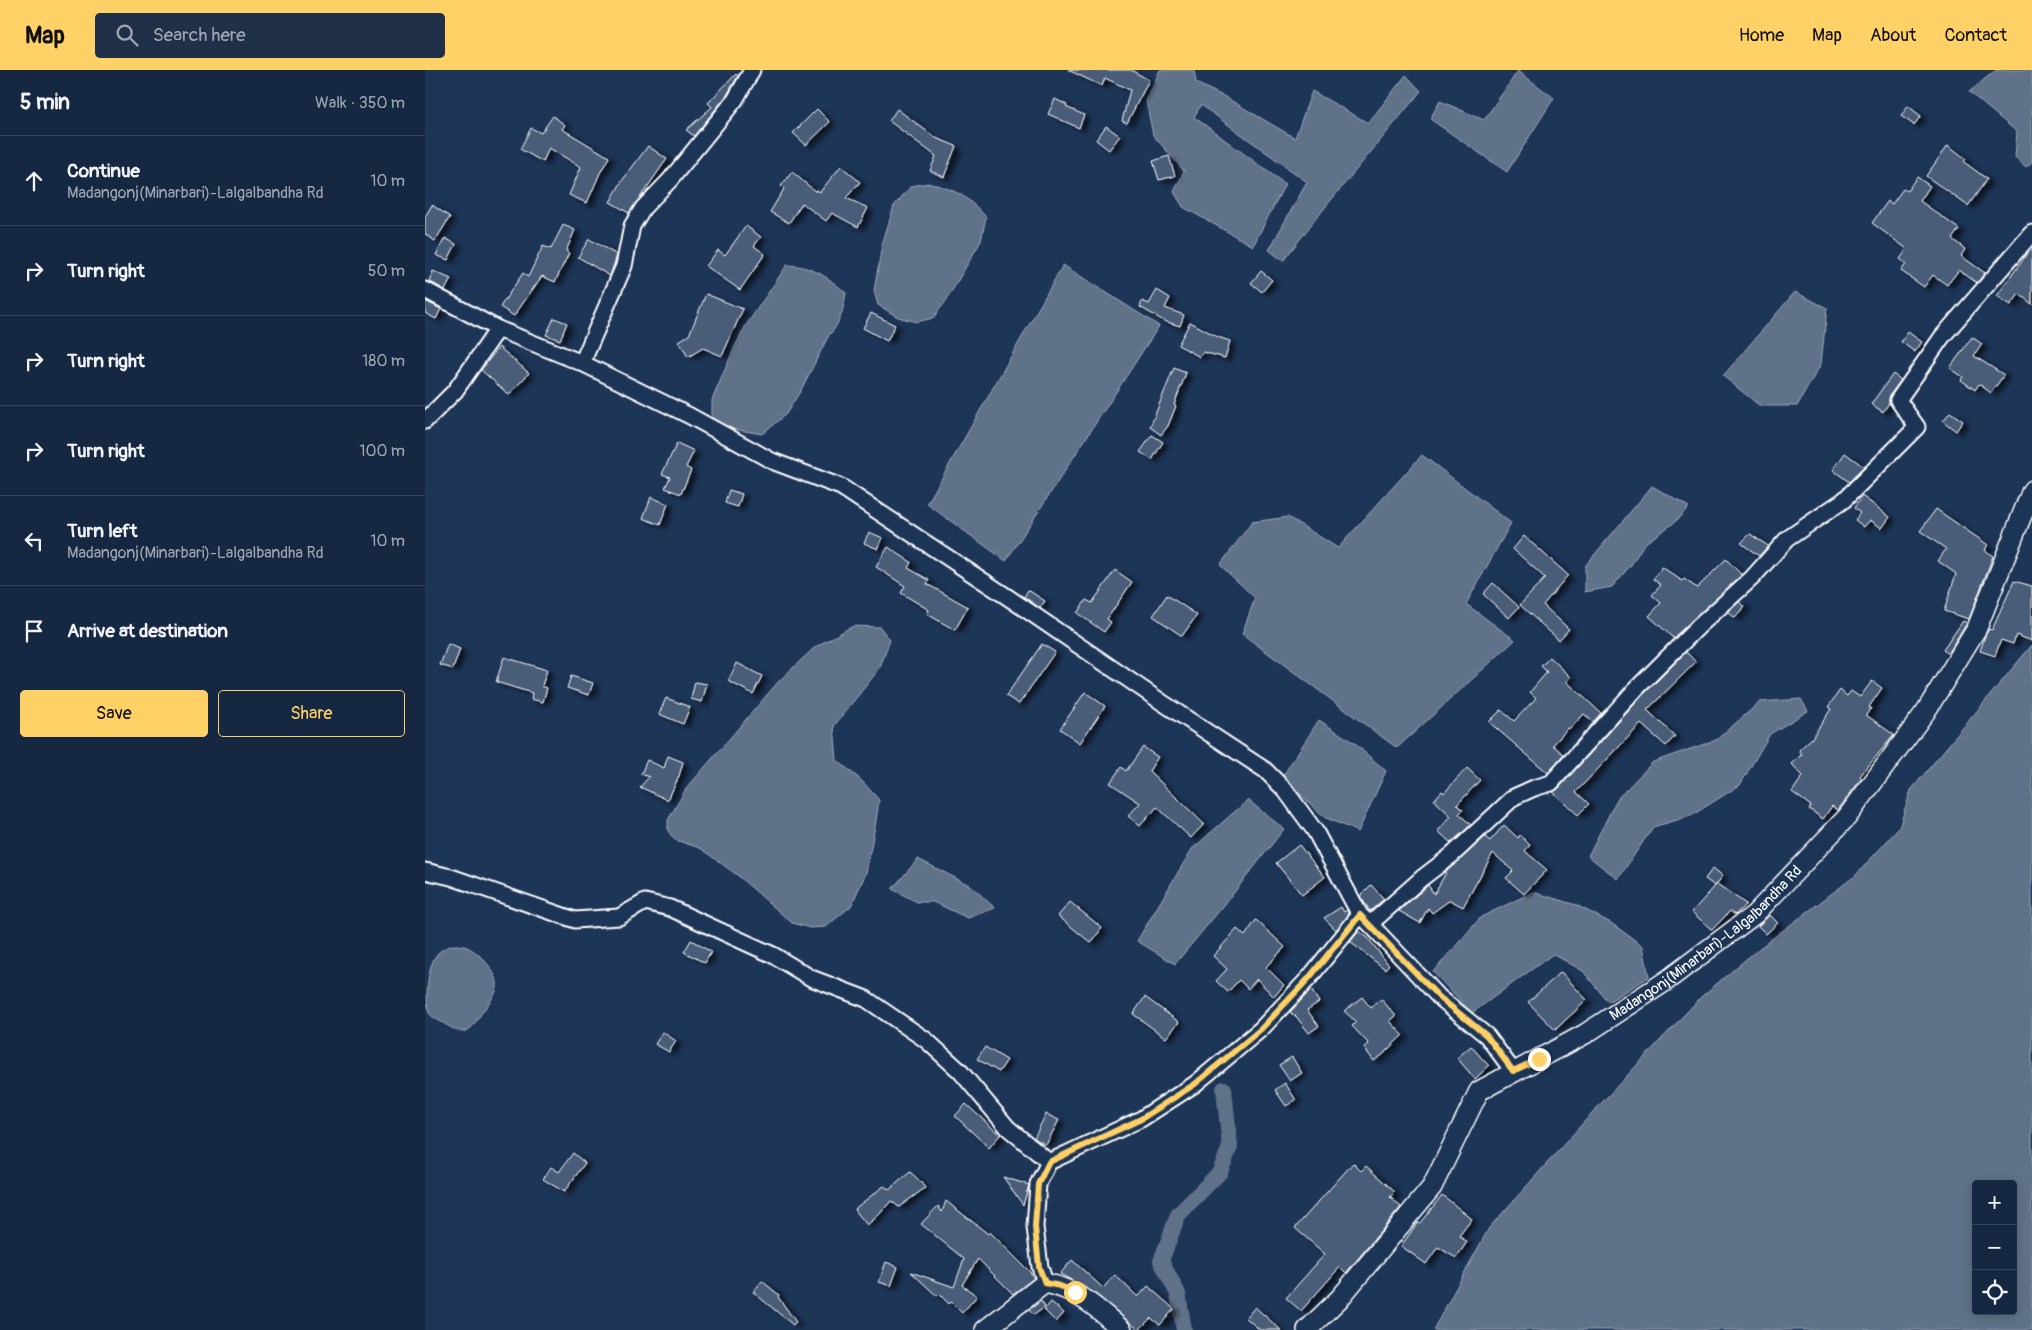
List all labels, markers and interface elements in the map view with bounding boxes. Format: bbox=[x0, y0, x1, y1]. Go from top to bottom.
search box bbox=[95, 13, 445, 58]
text: Map bbox=[25, 21, 65, 50]
icon: search bbox=[113, 21, 141, 49]
text: Search here bbox=[153, 23, 246, 47]
text: Home bbox=[1739, 24, 1784, 47]
text: Map bbox=[1812, 24, 1842, 47]
text: About bbox=[1870, 24, 1916, 47]
text: Contact bbox=[1944, 24, 2007, 47]
text: 5 min bbox=[20, 89, 70, 116]
text: Walk · 350 m bbox=[315, 93, 405, 113]
text: Continue bbox=[67, 159, 140, 183]
icon: ahead bbox=[20, 167, 48, 195]
text: 10 m bbox=[370, 171, 405, 191]
text: Madangonj(Minarbari)-Lalgalbandha Rd bbox=[67, 183, 324, 203]
icon: right bbox=[20, 257, 48, 285]
text: Turn right bbox=[67, 259, 145, 283]
text: 50 m bbox=[368, 261, 405, 281]
icon: right bbox=[20, 347, 48, 375]
text: Turn right bbox=[67, 349, 145, 373]
text: 180 m bbox=[362, 351, 405, 371]
icon: right bbox=[20, 437, 48, 465]
text: Turn right bbox=[67, 439, 145, 463]
text: 100 m bbox=[359, 441, 405, 461]
text: Turn left bbox=[67, 519, 137, 543]
icon: left bbox=[20, 527, 48, 555]
text: 10 m bbox=[370, 531, 405, 551]
text: Madangonj(Minarbari)-Lalgalbandha Rd bbox=[67, 543, 324, 563]
icon: arrive bbox=[20, 617, 48, 645]
text: Arrive at destination bbox=[67, 619, 228, 643]
button: Save bbox=[20, 690, 208, 737]
button: Share bbox=[218, 690, 405, 737]
street label: Madangonj(Minarbari)-Lalgalbandha Rd bbox=[1606, 861, 1806, 1025]
route end bbox=[1528, 1048, 1551, 1071]
map controls bbox=[1972, 1180, 2017, 1315]
button: + bbox=[1972, 1180, 2017, 1225]
button: − bbox=[1972, 1225, 2017, 1270]
button: locate bbox=[1972, 1270, 2017, 1315]
route start bbox=[1064, 1281, 1087, 1304]

